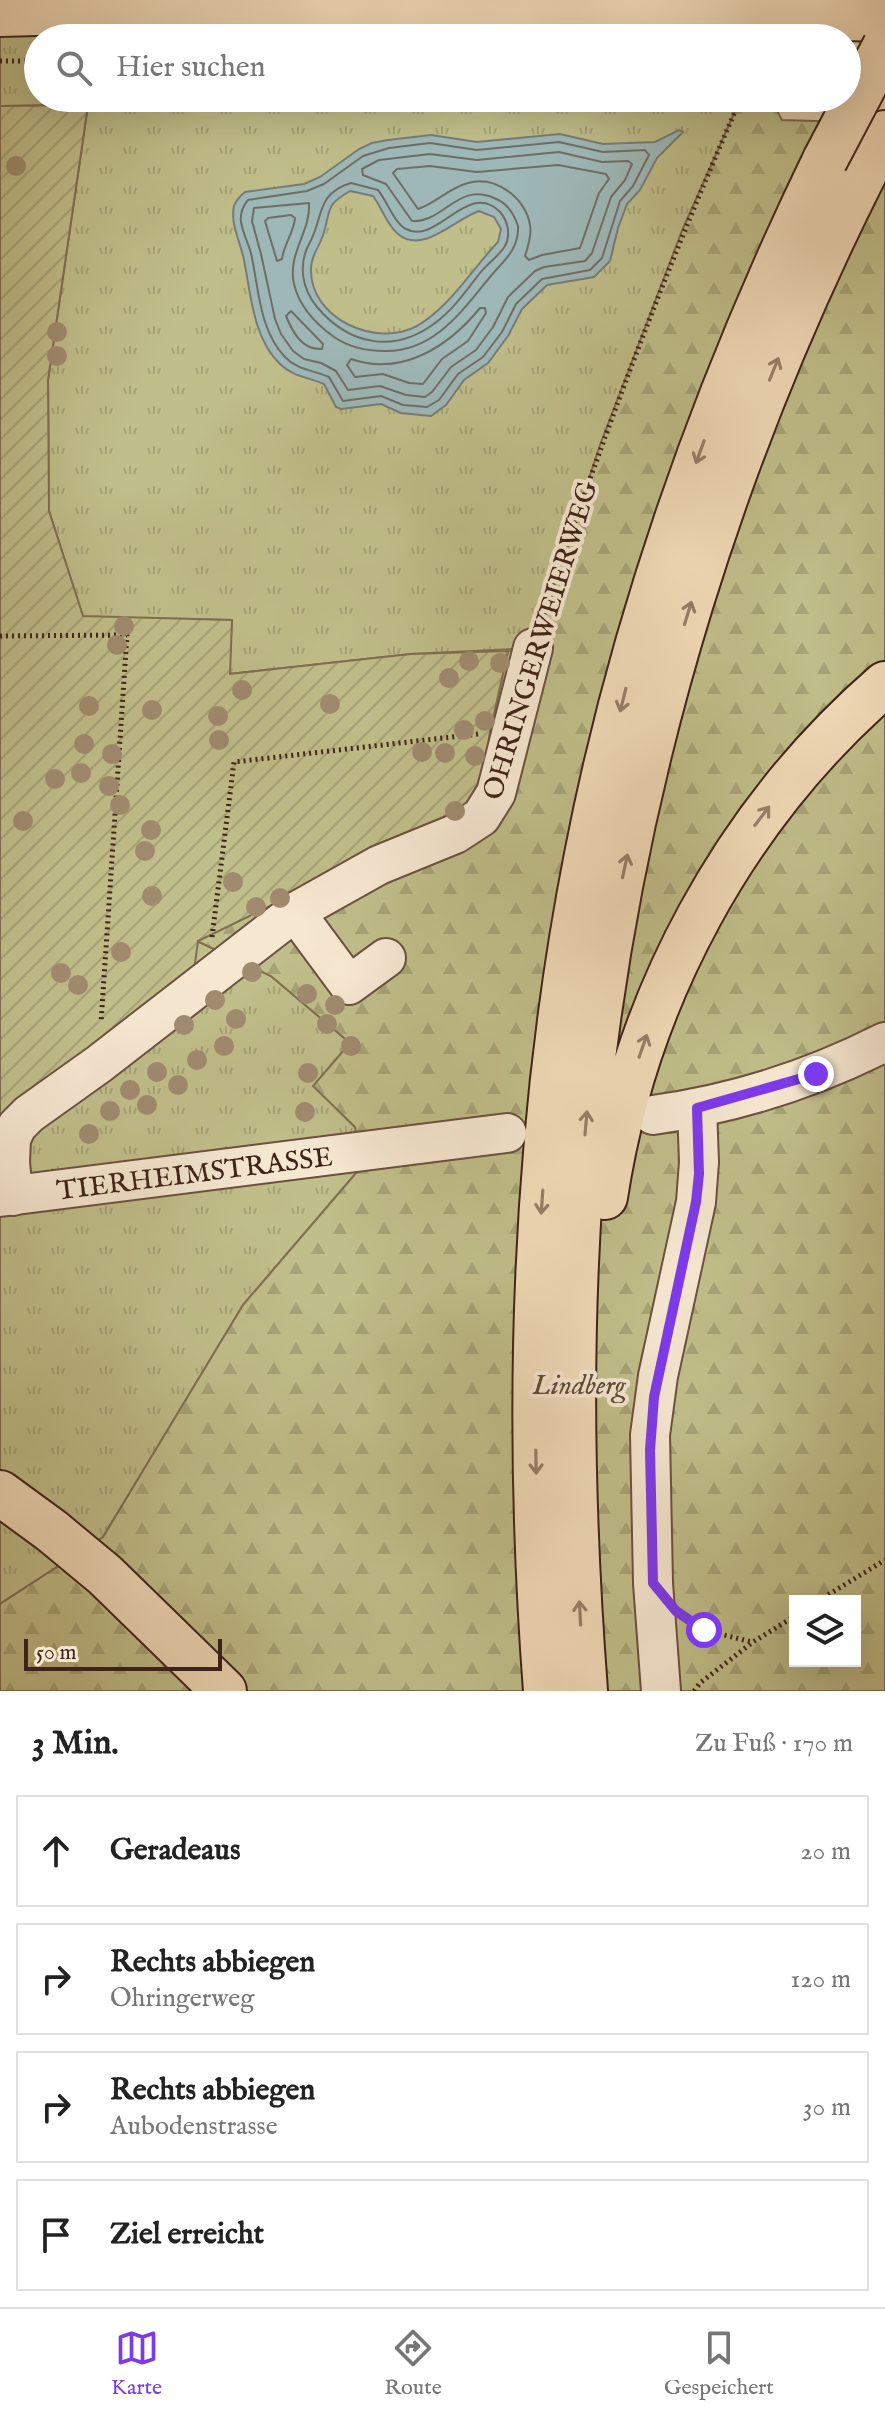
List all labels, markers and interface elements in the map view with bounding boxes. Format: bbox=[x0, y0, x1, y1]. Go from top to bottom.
search box bbox=[24, 24, 861, 112]
icon: search bbox=[52, 46, 96, 90]
text: Hier suchen bbox=[116, 49, 266, 87]
one-way arrow bbox=[768, 357, 783, 382]
one-way arrow bbox=[692, 439, 706, 464]
street label: OHRINGERWEIERWEG bbox=[476, 476, 607, 805]
one-way arrow bbox=[681, 601, 696, 626]
one-way arrow bbox=[614, 687, 629, 713]
one-way arrow bbox=[754, 806, 770, 828]
one-way arrow bbox=[618, 853, 633, 879]
one-way arrow bbox=[636, 1034, 651, 1059]
route end bbox=[798, 1056, 834, 1092]
one-way arrow bbox=[579, 1110, 594, 1137]
street label: TIERHEIMSTRASSE bbox=[55, 1140, 335, 1210]
one-way arrow bbox=[534, 1188, 549, 1215]
park label: Lindberg bbox=[532, 1369, 627, 1404]
one-way arrow bbox=[528, 1448, 543, 1475]
map controls bbox=[789, 1595, 861, 1667]
button: layers bbox=[789, 1595, 861, 1667]
one-way arrow bbox=[572, 1600, 587, 1627]
route start bbox=[686, 1612, 722, 1648]
scale bar bbox=[24, 1635, 222, 1671]
text: 50 m bbox=[36, 1639, 77, 1667]
text: 3 Min. bbox=[32, 1722, 119, 1765]
text: Zu Fuß · 170 m bbox=[695, 1727, 853, 1760]
icon: ahead bbox=[34, 1829, 78, 1873]
text: Geradeaus bbox=[110, 1832, 240, 1870]
text: 20 m bbox=[800, 1835, 851, 1868]
text: Rechts abbiegen bbox=[110, 1944, 315, 1982]
icon: right bbox=[34, 1957, 78, 2001]
text: 120 m bbox=[791, 1963, 851, 1996]
text: Ohringerweg bbox=[110, 1982, 254, 2015]
text: Rechts abbiegen bbox=[110, 2072, 315, 2110]
icon: right bbox=[34, 2085, 78, 2129]
text: 30 m bbox=[803, 2091, 851, 2124]
text: Aubodenstrasse bbox=[110, 2110, 278, 2143]
icon: arrive bbox=[34, 2213, 78, 2257]
text: Ziel erreicht bbox=[110, 2216, 264, 2254]
tab: Karte bbox=[111, 2326, 162, 2402]
tab: Route bbox=[384, 2326, 442, 2402]
tab: Gespeichert bbox=[664, 2326, 774, 2402]

